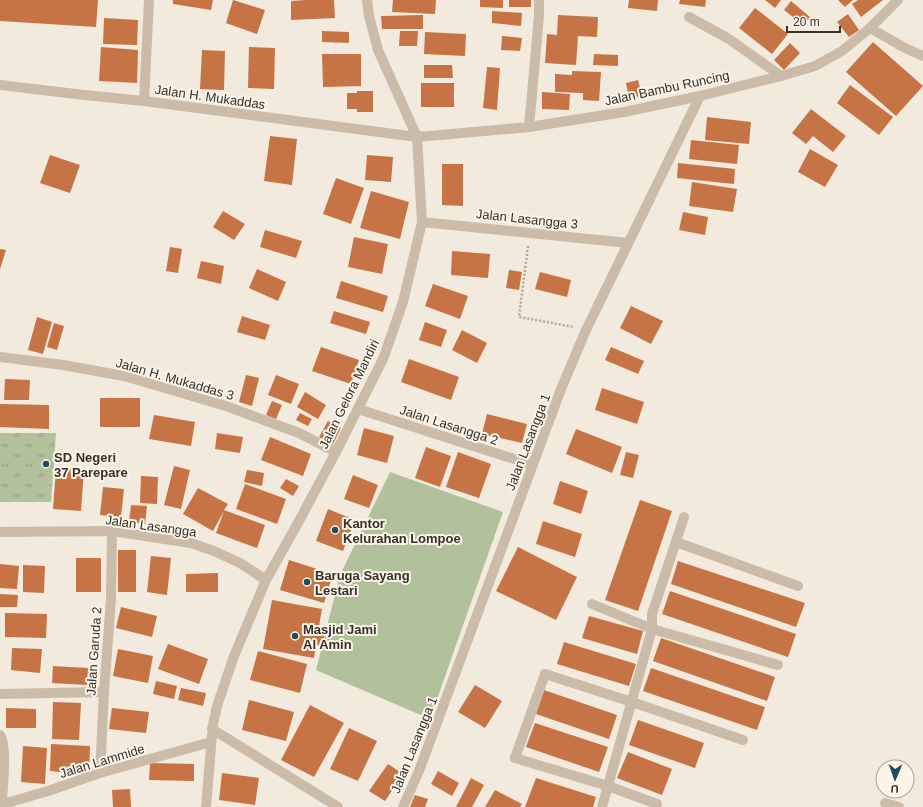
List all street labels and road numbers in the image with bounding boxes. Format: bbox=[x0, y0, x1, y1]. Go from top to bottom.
street label: Jalan Bambu Runcing bbox=[603, 67, 731, 109]
street label: Jalan H. Mukaddas bbox=[154, 82, 267, 112]
street label: Jalan Lasangga 3 bbox=[475, 206, 579, 232]
street label: Jalan Gelora Mandiri bbox=[316, 337, 382, 451]
street label: Jalan H. Mukaddas 3 bbox=[114, 355, 236, 403]
street label: Jalan Lasangga 1 bbox=[503, 391, 553, 493]
street label: Jalan Lasangga 2 bbox=[398, 402, 500, 448]
street label: Jalan Lasangga bbox=[104, 512, 198, 540]
street label: Jalan Garuda 2 bbox=[83, 606, 105, 696]
street label: Jalan Lasangga 1 bbox=[388, 695, 440, 795]
street label: Jalan Lammide bbox=[58, 741, 146, 781]

